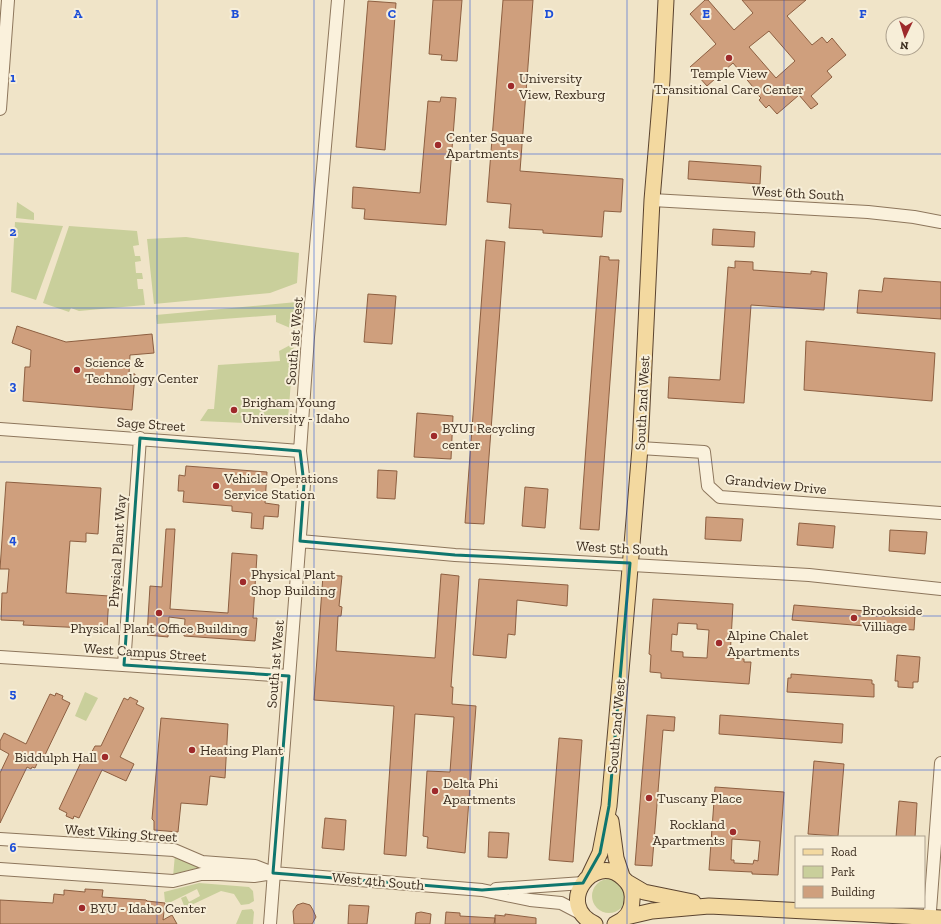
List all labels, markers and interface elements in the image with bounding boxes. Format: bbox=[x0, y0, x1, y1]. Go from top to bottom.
text: A bbox=[74, 6, 83, 21]
text: B bbox=[231, 6, 239, 21]
text: C bbox=[388, 6, 396, 21]
text: D bbox=[544, 6, 554, 21]
text: E bbox=[702, 6, 710, 21]
text: F bbox=[859, 6, 867, 21]
north arrow bbox=[885, 16, 925, 56]
text: N bbox=[899, 39, 909, 52]
marker: Temple View Transitional Care Center bbox=[724, 53, 734, 63]
place label: Temple View Transitional Care Center bbox=[654, 65, 804, 98]
text: 1 bbox=[10, 70, 16, 85]
place label: University View, Rexburg bbox=[518, 70, 606, 103]
marker: University View, Rexburg bbox=[506, 81, 516, 91]
place label: Center Square Apartments bbox=[446, 129, 533, 162]
marker: Center Square Apartments bbox=[433, 140, 443, 150]
street label: West 6th South bbox=[751, 183, 845, 204]
text: 2 bbox=[10, 224, 17, 239]
street label: South 1st West bbox=[282, 296, 307, 386]
place label: Science & Technology Center bbox=[85, 354, 199, 387]
street label: South 2nd West bbox=[632, 355, 654, 451]
marker: Science & Technology Center bbox=[72, 365, 82, 375]
text: 3 bbox=[10, 378, 17, 393]
place label: Brigham Young University - Idaho bbox=[242, 394, 350, 427]
marker: Brigham Young University - Idaho bbox=[229, 405, 239, 415]
street label: Sage Street bbox=[116, 414, 187, 435]
place label: BYUI Recycling center bbox=[442, 420, 535, 453]
marker: BYUI Recycling center bbox=[429, 431, 439, 441]
place label: Vehicle Operations Service Station bbox=[223, 470, 338, 503]
street label: Grandview Drive bbox=[724, 471, 828, 498]
marker: Vehicle Operations Service Station bbox=[211, 481, 221, 491]
street label: Physical Plant Way bbox=[105, 493, 130, 608]
text: 4 bbox=[9, 532, 17, 547]
street label: West 5th South bbox=[575, 538, 669, 559]
place label: Physical Plant Shop Building bbox=[251, 566, 336, 599]
marker: Physical Plant Shop Building bbox=[238, 577, 248, 587]
place label: Brookside Villiage bbox=[861, 602, 923, 635]
marker: Physical Plant Office Building bbox=[154, 608, 164, 618]
marker: Brookside Villiage bbox=[849, 613, 859, 623]
street label: South 1st West bbox=[263, 619, 288, 709]
place label: Physical Plant Office Building bbox=[70, 620, 248, 637]
place label: Alpine Chalet Apartments bbox=[727, 627, 809, 660]
marker: Alpine Chalet Apartments bbox=[714, 638, 724, 648]
street label: West Campus Street bbox=[83, 640, 208, 665]
street label: South 2nd West bbox=[604, 677, 629, 774]
text: 5 bbox=[10, 686, 17, 701]
place label: Heating Plant bbox=[200, 742, 284, 759]
marker: Heating Plant bbox=[187, 745, 197, 755]
place label: Biddulph Hall bbox=[14, 749, 97, 766]
marker: Biddulph Hall bbox=[100, 752, 110, 762]
place label: Delta Phi Apartments bbox=[443, 775, 516, 808]
marker: Delta Phi Apartments bbox=[430, 786, 440, 796]
place label: Tuscany Place bbox=[657, 790, 743, 807]
marker: Tuscany Place bbox=[644, 793, 654, 803]
place label: Rockland Apartments bbox=[652, 816, 725, 849]
street label: West Viking Street bbox=[64, 821, 179, 846]
marker: Rockland Apartments bbox=[728, 827, 738, 837]
legend bbox=[795, 836, 925, 908]
text: 6 bbox=[10, 840, 17, 855]
text: Road bbox=[831, 845, 857, 859]
text: Park bbox=[831, 865, 856, 879]
street label: West 4th South bbox=[331, 869, 425, 894]
text: Building bbox=[831, 885, 875, 899]
place label: BYU - Idaho Center bbox=[90, 900, 206, 917]
marker: BYU - Idaho Center bbox=[77, 903, 87, 913]

